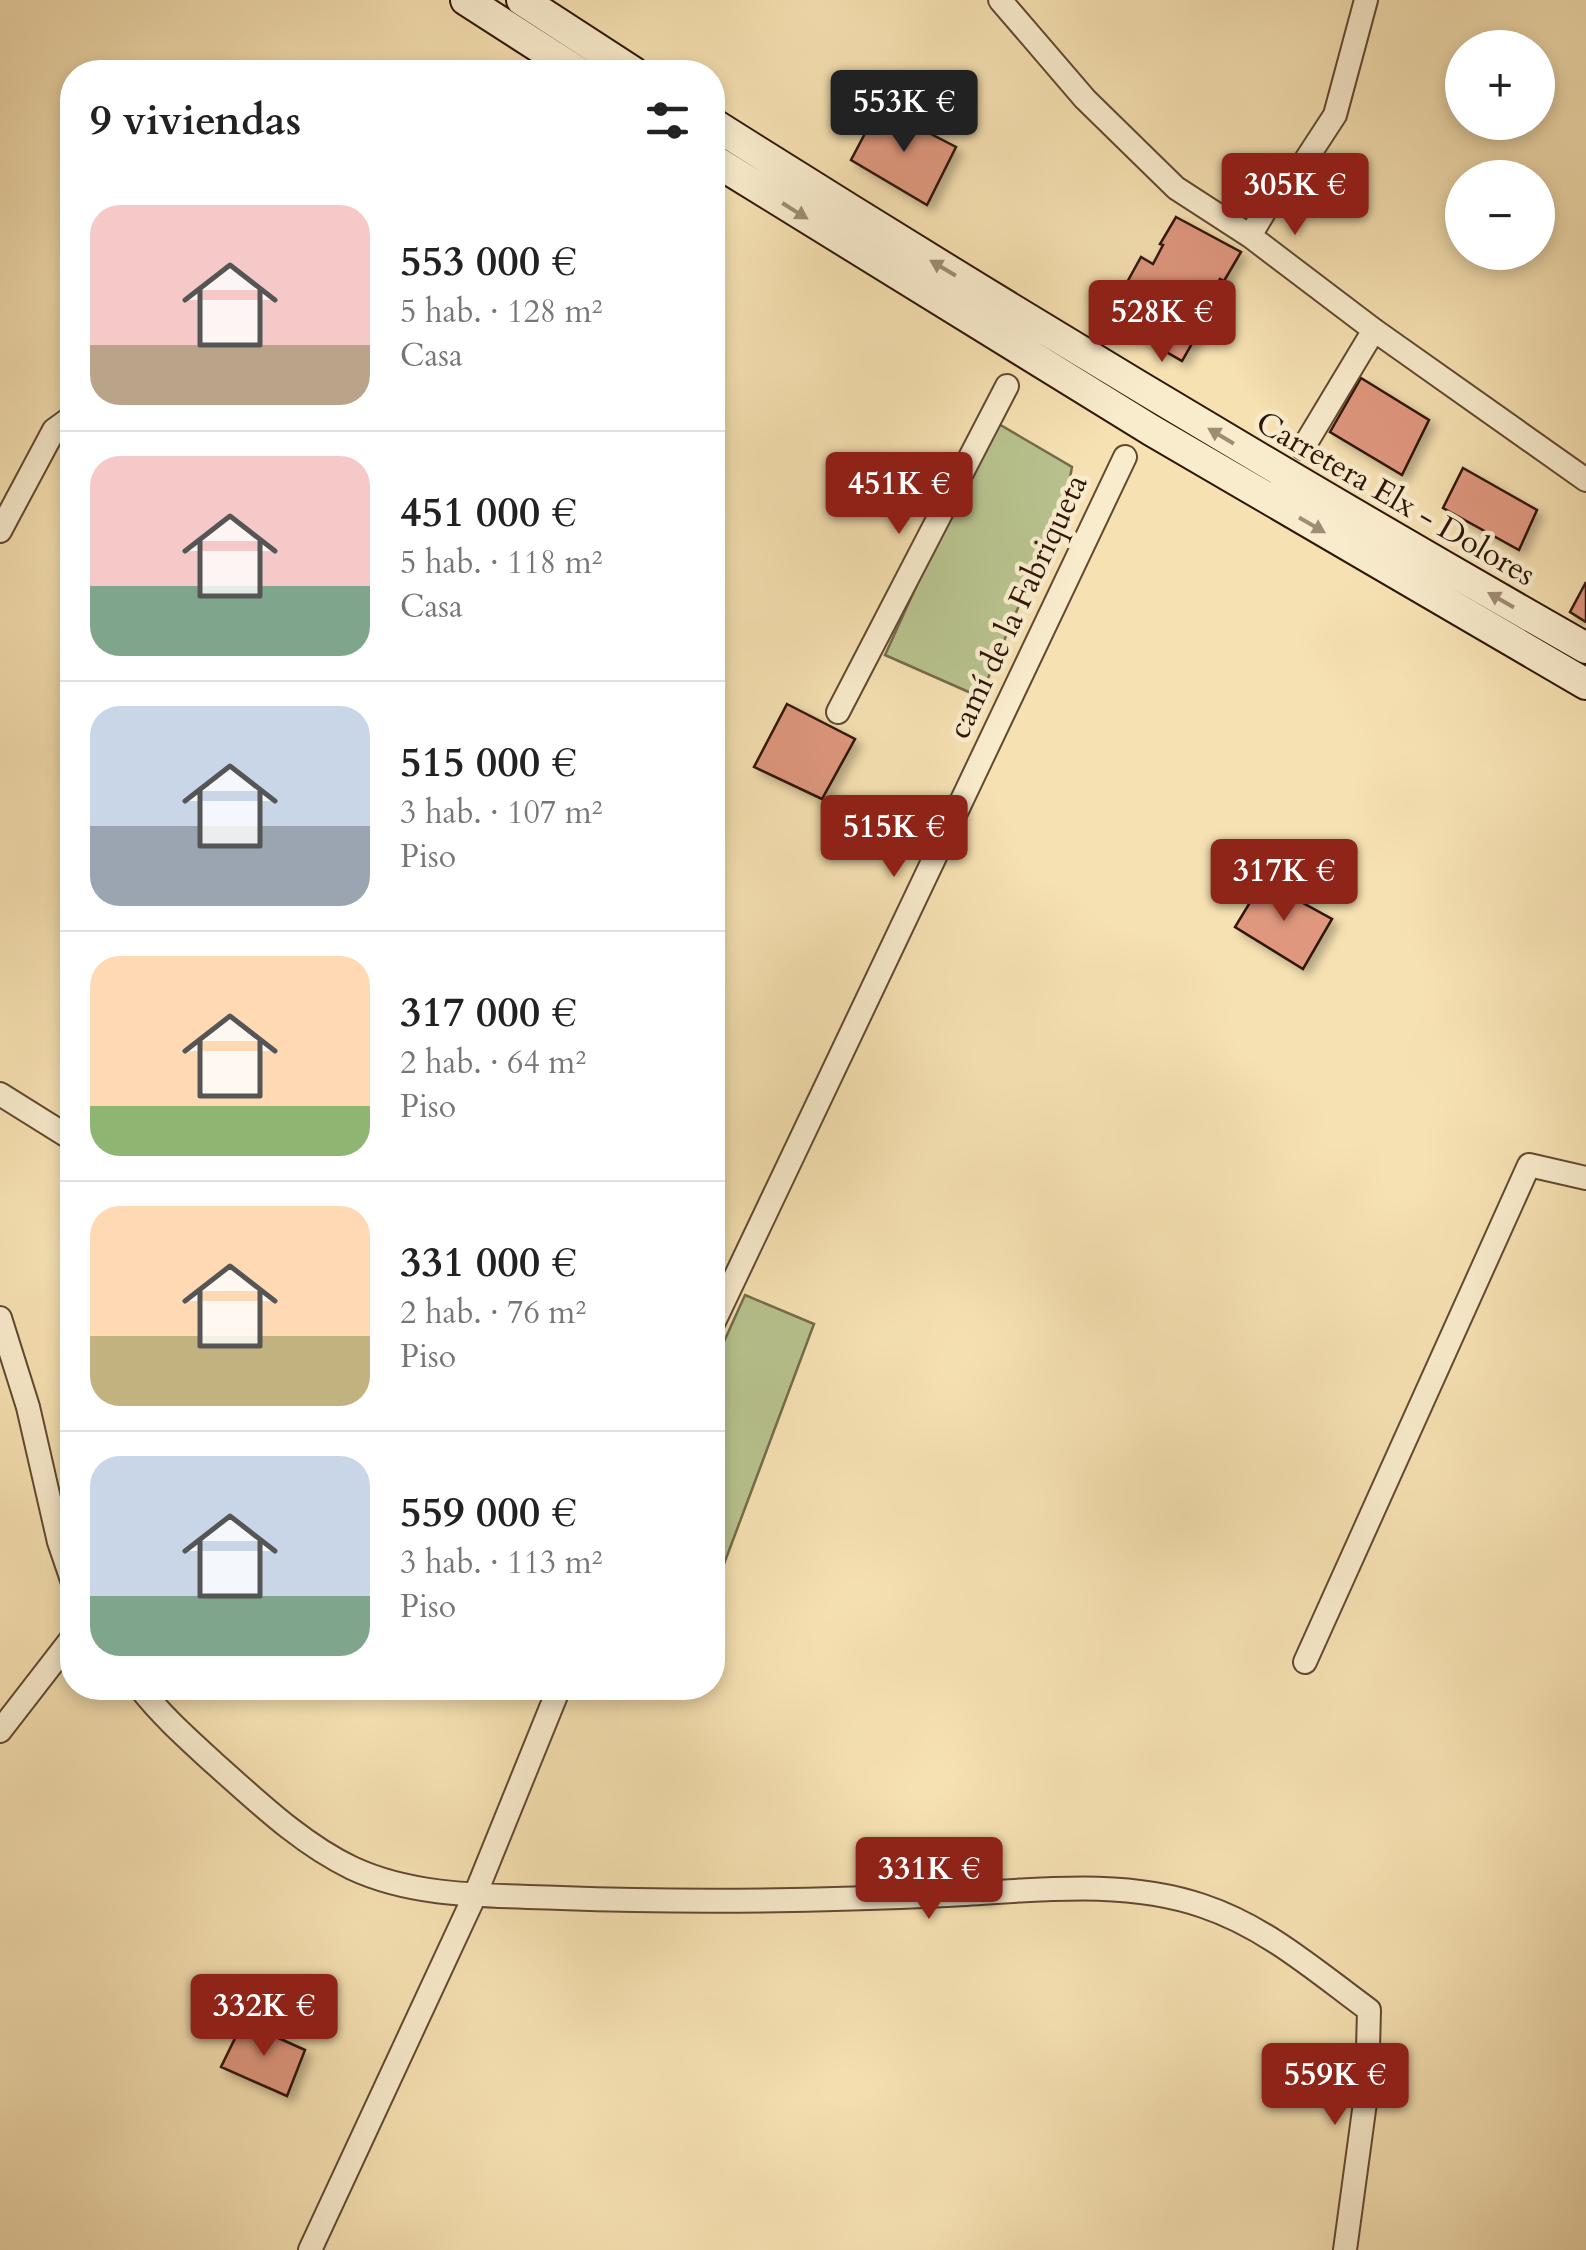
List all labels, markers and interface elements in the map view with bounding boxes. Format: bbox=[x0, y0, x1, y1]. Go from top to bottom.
map controls bbox=[1445, 30, 1555, 270]
button: + bbox=[1445, 30, 1555, 140]
pin: 553K € bbox=[823, 70, 985, 155]
text: 553K € bbox=[853, 80, 955, 124]
text: 9 viviendas bbox=[90, 92, 301, 149]
icon: filters bbox=[640, 93, 695, 148]
pin: 305K € bbox=[1214, 153, 1376, 238]
button: − bbox=[1445, 160, 1555, 270]
text: 305K € bbox=[1244, 163, 1346, 207]
one-way arrow bbox=[781, 202, 809, 219]
text: 553 000 € bbox=[400, 233, 577, 290]
icon: home bbox=[170, 245, 290, 365]
one-way arrow bbox=[929, 260, 957, 277]
pin: 528K € bbox=[1081, 280, 1243, 365]
text: 5 hab. · 128 m² bbox=[400, 290, 603, 334]
text: 528K € bbox=[1111, 290, 1213, 334]
text: Casa bbox=[400, 334, 463, 378]
street label: Carretera Elx - Dolores bbox=[1248, 401, 1543, 597]
one-way arrow bbox=[1207, 428, 1235, 445]
pin: 451K € bbox=[818, 452, 980, 537]
text: 451K € bbox=[848, 462, 950, 506]
street label: camí de la Fabriqueta bbox=[937, 467, 1099, 746]
text: 451 000 € bbox=[400, 484, 577, 541]
icon: home bbox=[170, 496, 290, 616]
one-way arrow bbox=[1298, 516, 1326, 533]
text: 5 hab. · 118 m² bbox=[400, 541, 603, 585]
text: Casa bbox=[400, 585, 463, 629]
one-way arrow bbox=[1487, 592, 1516, 609]
text: 515 000 € bbox=[400, 734, 577, 791]
icon: home bbox=[170, 746, 290, 866]
text: 3 hab. · 107 m² bbox=[400, 791, 603, 835]
pin: 515K € bbox=[813, 795, 975, 880]
text: 515K € bbox=[843, 805, 945, 849]
text: Piso bbox=[400, 835, 456, 879]
pin: 317K € bbox=[1203, 839, 1365, 924]
text: 317K € bbox=[1233, 849, 1335, 893]
text: 317 000 € bbox=[400, 984, 577, 1041]
icon: home bbox=[170, 996, 290, 1116]
text: 2 hab. · 64 m² bbox=[400, 1041, 586, 1085]
text: Piso bbox=[400, 1085, 456, 1129]
text: 331 000 € bbox=[400, 1234, 577, 1291]
icon: home bbox=[170, 1246, 290, 1366]
text: 2 hab. · 76 m² bbox=[400, 1291, 586, 1335]
text: Piso bbox=[400, 1335, 456, 1379]
text: 559 000 € bbox=[400, 1484, 577, 1541]
icon: home bbox=[170, 1496, 290, 1616]
text: 3 hab. · 113 m² bbox=[400, 1541, 603, 1585]
text: Piso bbox=[400, 1585, 456, 1629]
pin: 331K € bbox=[848, 1837, 1010, 1922]
text: 331K € bbox=[878, 1847, 980, 1891]
pin: 332K € bbox=[183, 1974, 345, 2059]
text: 332K € bbox=[213, 1984, 315, 2028]
pin: 559K € bbox=[1254, 2043, 1416, 2128]
text: 559K € bbox=[1284, 2053, 1386, 2097]

